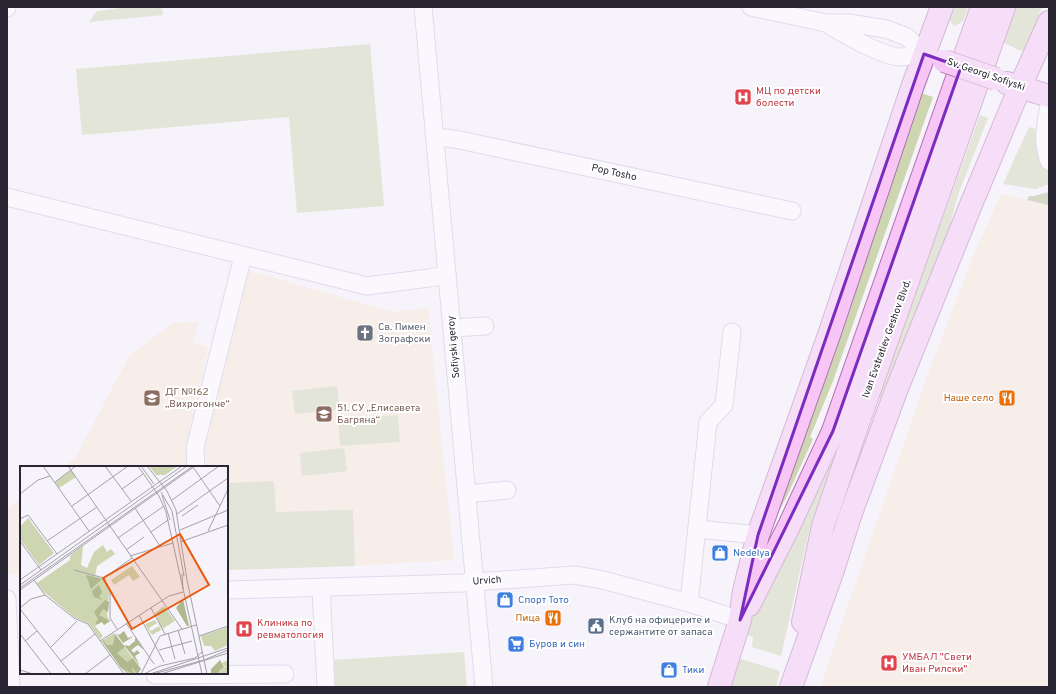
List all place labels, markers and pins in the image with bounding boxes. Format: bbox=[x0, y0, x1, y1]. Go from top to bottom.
place label: МЦ по детски болести bbox=[756, 85, 821, 110]
hospital icon: МЦ по детски болести bbox=[733, 87, 753, 107]
place label: Св. Пимен Зографски bbox=[378, 321, 430, 346]
church icon: Св. Пимен Зографски bbox=[355, 323, 375, 343]
place label: ДГ №162 „Вихрогонче“ bbox=[165, 386, 230, 411]
school or university icon: ДГ №162 „Вихрогонче“ bbox=[142, 388, 162, 408]
restaurant icon: Наше село bbox=[997, 388, 1017, 408]
place label: Наше село bbox=[944, 392, 994, 405]
place label: 51. СУ „Елисавета Багряна“ bbox=[337, 402, 420, 427]
school or university icon: 51. СУ „Елисавета Багряна“ bbox=[314, 404, 334, 424]
shop icon: Nedelya bbox=[710, 543, 730, 563]
place label: Nedelya bbox=[733, 547, 770, 560]
shop icon: Спорт Тото bbox=[495, 590, 515, 610]
place label: Спорт Тото bbox=[518, 594, 569, 607]
restaurant icon: Пица bbox=[543, 608, 563, 628]
place label: Пица bbox=[516, 612, 540, 625]
place label: Клуб на офицерите и сержантите от запаса bbox=[609, 614, 712, 639]
public building icon: Клуб на офицерите и сержантите от запаса bbox=[586, 616, 606, 636]
place label: Клиника по ревматология bbox=[257, 617, 324, 642]
hospital icon: Клиника по ревматология bbox=[234, 619, 254, 639]
supermarket icon: Буров и син bbox=[506, 634, 526, 654]
place label: Буров и син bbox=[529, 638, 585, 651]
place label: УМБАЛ "Свети Иван Рилски" bbox=[902, 651, 972, 676]
hospital icon: УМБАЛ "Свети Иван Рилски" bbox=[879, 653, 899, 673]
shop icon: Тики bbox=[659, 660, 679, 680]
place label: Тики bbox=[682, 664, 705, 677]

